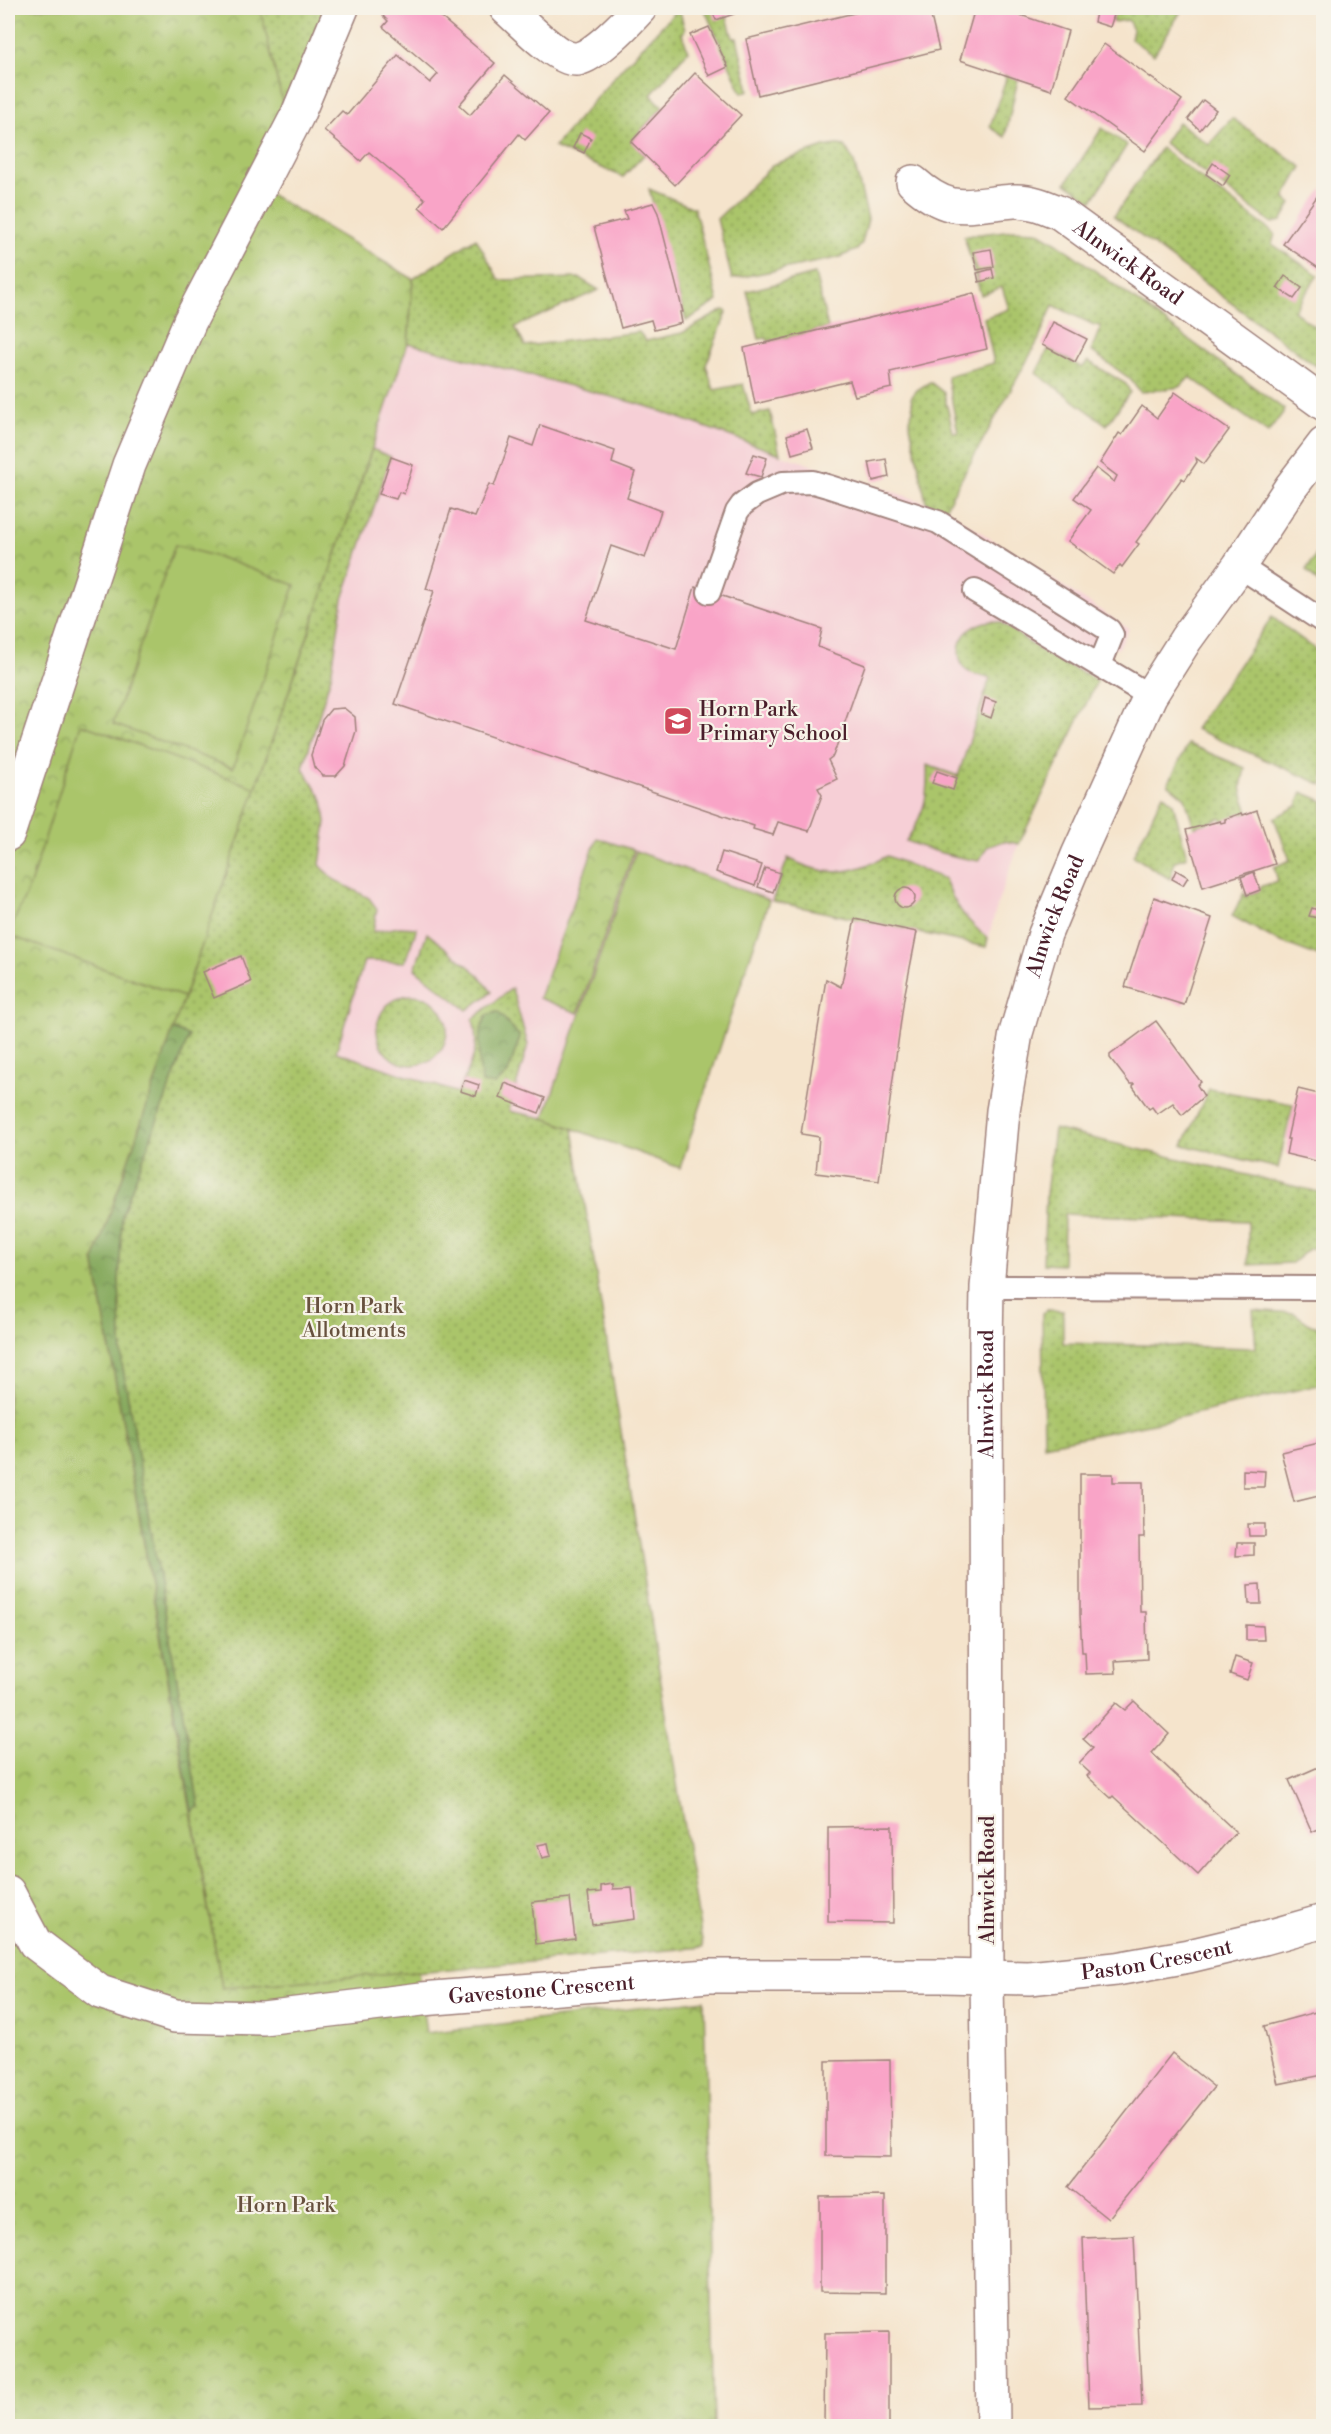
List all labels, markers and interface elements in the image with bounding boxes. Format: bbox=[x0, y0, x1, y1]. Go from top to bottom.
street label: Alnwick Road bbox=[1067, 214, 1188, 312]
place label: Horn Park Primary School bbox=[699, 697, 848, 747]
school or university icon: Horn Park Primary School bbox=[662, 705, 694, 737]
street label: Alnwick Road bbox=[1021, 851, 1091, 982]
park label: Horn Park Allotments bbox=[301, 1294, 406, 1344]
street label: Alnwick Road bbox=[974, 1329, 1000, 1460]
street label: Alnwick Road bbox=[975, 1815, 1001, 1946]
street label: Paston Crescent bbox=[1080, 1934, 1236, 1987]
street label: Gavestone Crescent bbox=[448, 1970, 636, 2011]
park label: Horn Park bbox=[237, 2193, 336, 2219]

